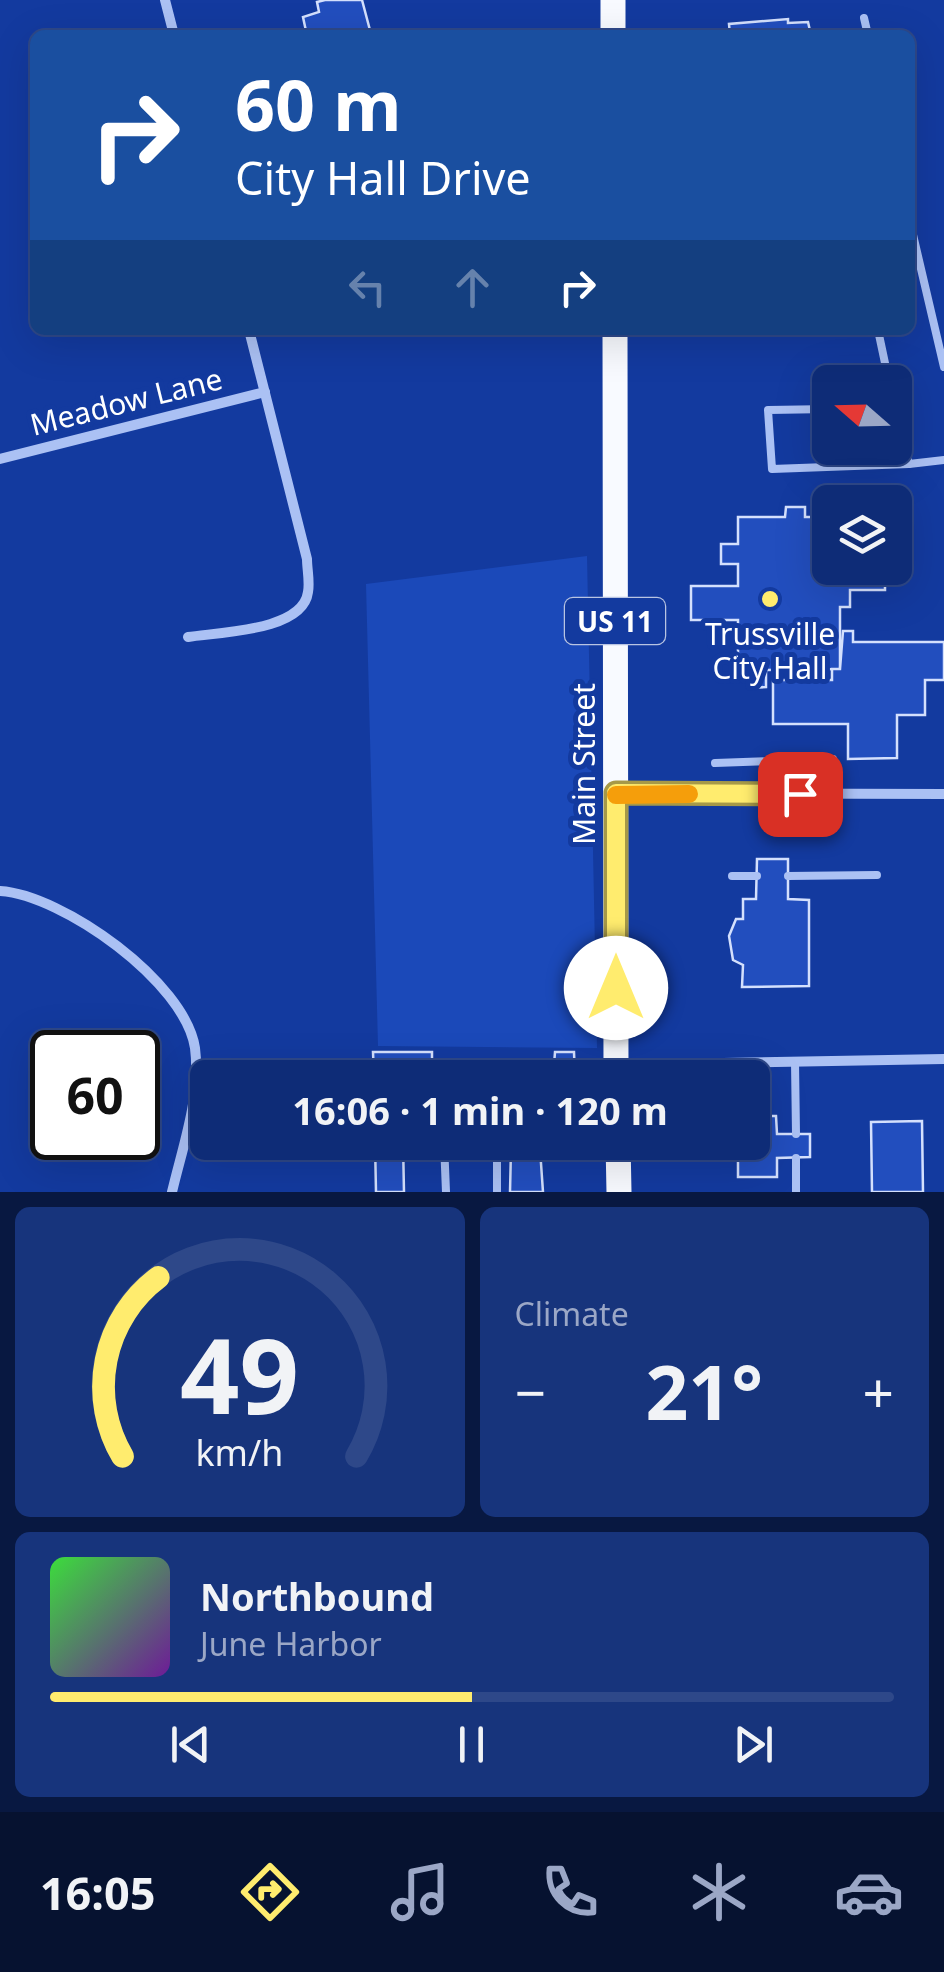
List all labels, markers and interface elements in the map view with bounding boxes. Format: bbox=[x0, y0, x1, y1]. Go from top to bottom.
text: 60 m bbox=[235, 56, 402, 152]
icon: right bbox=[70, 70, 200, 200]
text: City Hall Drive bbox=[235, 147, 531, 208]
icon: left bbox=[340, 260, 395, 315]
icon: ahead bbox=[445, 260, 500, 315]
icon: right bbox=[550, 260, 605, 315]
street label: Meadow Lane bbox=[26, 357, 226, 445]
north arrow bbox=[812, 365, 912, 465]
map controls bbox=[812, 365, 912, 585]
button: layers bbox=[812, 485, 912, 585]
marker: Trussville City Hall bbox=[759, 588, 781, 610]
road number: US 11 bbox=[565, 598, 665, 644]
place label: Trussville City Hall bbox=[705, 613, 835, 688]
street label: Main Street bbox=[563, 683, 604, 845]
pin bbox=[758, 752, 843, 837]
icon: arrive bbox=[773, 767, 828, 822]
position arrow bbox=[564, 936, 668, 1040]
speed limit sign: 60 bbox=[30, 1030, 160, 1160]
text: 16:06 · 1 min · 120 m bbox=[292, 1084, 668, 1136]
text: Climate bbox=[515, 1292, 629, 1335]
text: 49 bbox=[180, 1303, 299, 1444]
text: 21° bbox=[645, 1340, 763, 1442]
text: − bbox=[515, 1354, 546, 1429]
text: + bbox=[863, 1354, 894, 1429]
text: km/h bbox=[196, 1428, 284, 1476]
text: Northbound bbox=[200, 1570, 434, 1622]
text: June Harbor bbox=[200, 1622, 382, 1665]
icon: previous bbox=[163, 1717, 218, 1772]
icon: pause bbox=[444, 1717, 499, 1772]
icon: next bbox=[726, 1717, 781, 1772]
icon: directions bbox=[235, 1857, 305, 1927]
icon: music bbox=[385, 1857, 455, 1927]
icon: phone bbox=[535, 1857, 605, 1927]
icon: climate bbox=[684, 1857, 754, 1927]
icon: car bbox=[834, 1857, 904, 1927]
text: 16:05 bbox=[40, 1862, 155, 1923]

